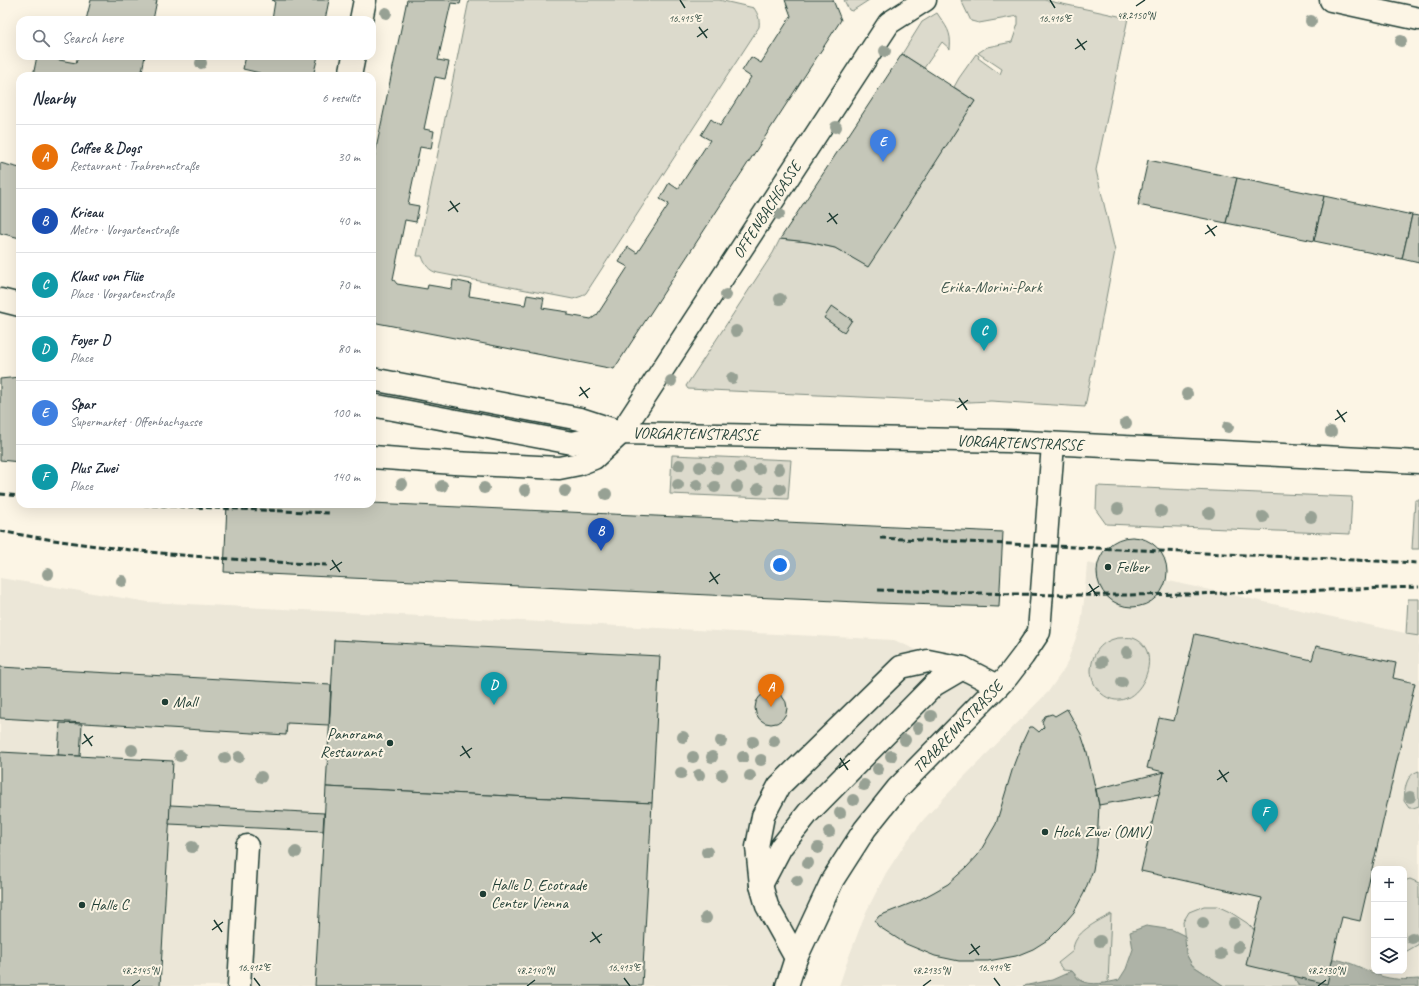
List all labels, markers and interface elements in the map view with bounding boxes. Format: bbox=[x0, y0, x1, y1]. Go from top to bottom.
text: 48.2150°N bbox=[1117, 9, 1157, 22]
text: 16.415°E bbox=[669, 12, 703, 25]
text: 16.416°E bbox=[1039, 12, 1073, 25]
search box bbox=[16, 16, 376, 60]
icon: search bbox=[30, 27, 52, 49]
text: Search here bbox=[62, 29, 123, 48]
text: Nearby bbox=[32, 88, 75, 109]
text: 6 results bbox=[322, 90, 360, 106]
pin: E bbox=[870, 129, 896, 162]
text: Coffee & Dogs bbox=[70, 139, 141, 158]
text: A bbox=[42, 149, 48, 165]
text: 30 m bbox=[338, 149, 360, 165]
street label: OFFENBACHGASSE bbox=[728, 156, 807, 262]
text: Restaurant · Trabrennstraße bbox=[70, 158, 199, 174]
text: Krieau bbox=[70, 203, 103, 222]
text: B bbox=[42, 213, 48, 229]
text: 40 m bbox=[338, 213, 360, 229]
text: Metro · Vorgartenstraße bbox=[70, 222, 179, 238]
text: Klaus von Flüe bbox=[70, 267, 143, 286]
text: C bbox=[42, 277, 48, 293]
text: 70 m bbox=[338, 277, 360, 293]
park label: Erika-Morini-Park bbox=[940, 277, 1043, 297]
text: Place · Vorgartenstraße bbox=[70, 286, 174, 302]
pin: C bbox=[971, 318, 997, 351]
text: Foyer D bbox=[70, 331, 110, 350]
text: D bbox=[41, 341, 49, 357]
text: 80 m bbox=[338, 341, 360, 357]
text: Place bbox=[70, 350, 93, 366]
text: Spar bbox=[70, 395, 95, 414]
text: E bbox=[42, 405, 48, 421]
text: 100 m bbox=[332, 405, 360, 421]
text: Supermarket · Offenbachgasse bbox=[70, 414, 202, 430]
street label: VORGARTENSTRASSE bbox=[632, 423, 762, 445]
street label: VORGARTENSTRASSE bbox=[956, 431, 1086, 455]
text: Plus Zwei bbox=[70, 459, 118, 478]
text: F bbox=[42, 469, 48, 485]
text: 140 m bbox=[332, 469, 360, 485]
text: Place bbox=[70, 478, 93, 494]
pin: B bbox=[588, 518, 614, 551]
your location bbox=[770, 555, 790, 575]
place label: Felber bbox=[1116, 557, 1150, 577]
marker: Felber bbox=[1103, 562, 1113, 572]
pin: D bbox=[481, 672, 507, 705]
pin: A bbox=[758, 674, 784, 707]
street label: TRABRENNSTRASSE bbox=[909, 675, 1009, 778]
place label: Mall bbox=[173, 692, 200, 712]
marker: Mall bbox=[160, 697, 170, 707]
place label: Panorama Restaurant bbox=[320, 724, 384, 762]
marker: Panorama Restaurant bbox=[385, 738, 395, 748]
pin: F bbox=[1252, 799, 1278, 832]
place label: Hoch Zwei (OMV) bbox=[1053, 822, 1152, 842]
marker: Hoch Zwei (OMV) bbox=[1040, 827, 1050, 837]
map controls bbox=[1371, 866, 1407, 974]
button: + bbox=[1371, 866, 1407, 902]
place label: Halle D, Ecotrade Center Vienna bbox=[491, 875, 588, 913]
marker: Halle D, Ecotrade Center Vienna bbox=[478, 889, 488, 899]
place label: Halle C bbox=[90, 895, 130, 915]
marker: Halle C bbox=[77, 900, 87, 910]
button: − bbox=[1371, 902, 1407, 938]
button: layers bbox=[1371, 938, 1407, 974]
text: 16.412°E bbox=[238, 961, 272, 974]
text: 16.413°E bbox=[608, 961, 642, 974]
text: 16.414°E bbox=[978, 961, 1012, 974]
text: 48.2145°N bbox=[121, 964, 161, 977]
text: 48.2140°N bbox=[516, 964, 556, 977]
text: 48.2135°N bbox=[912, 964, 952, 977]
text: 48.2130°N bbox=[1307, 964, 1347, 977]

